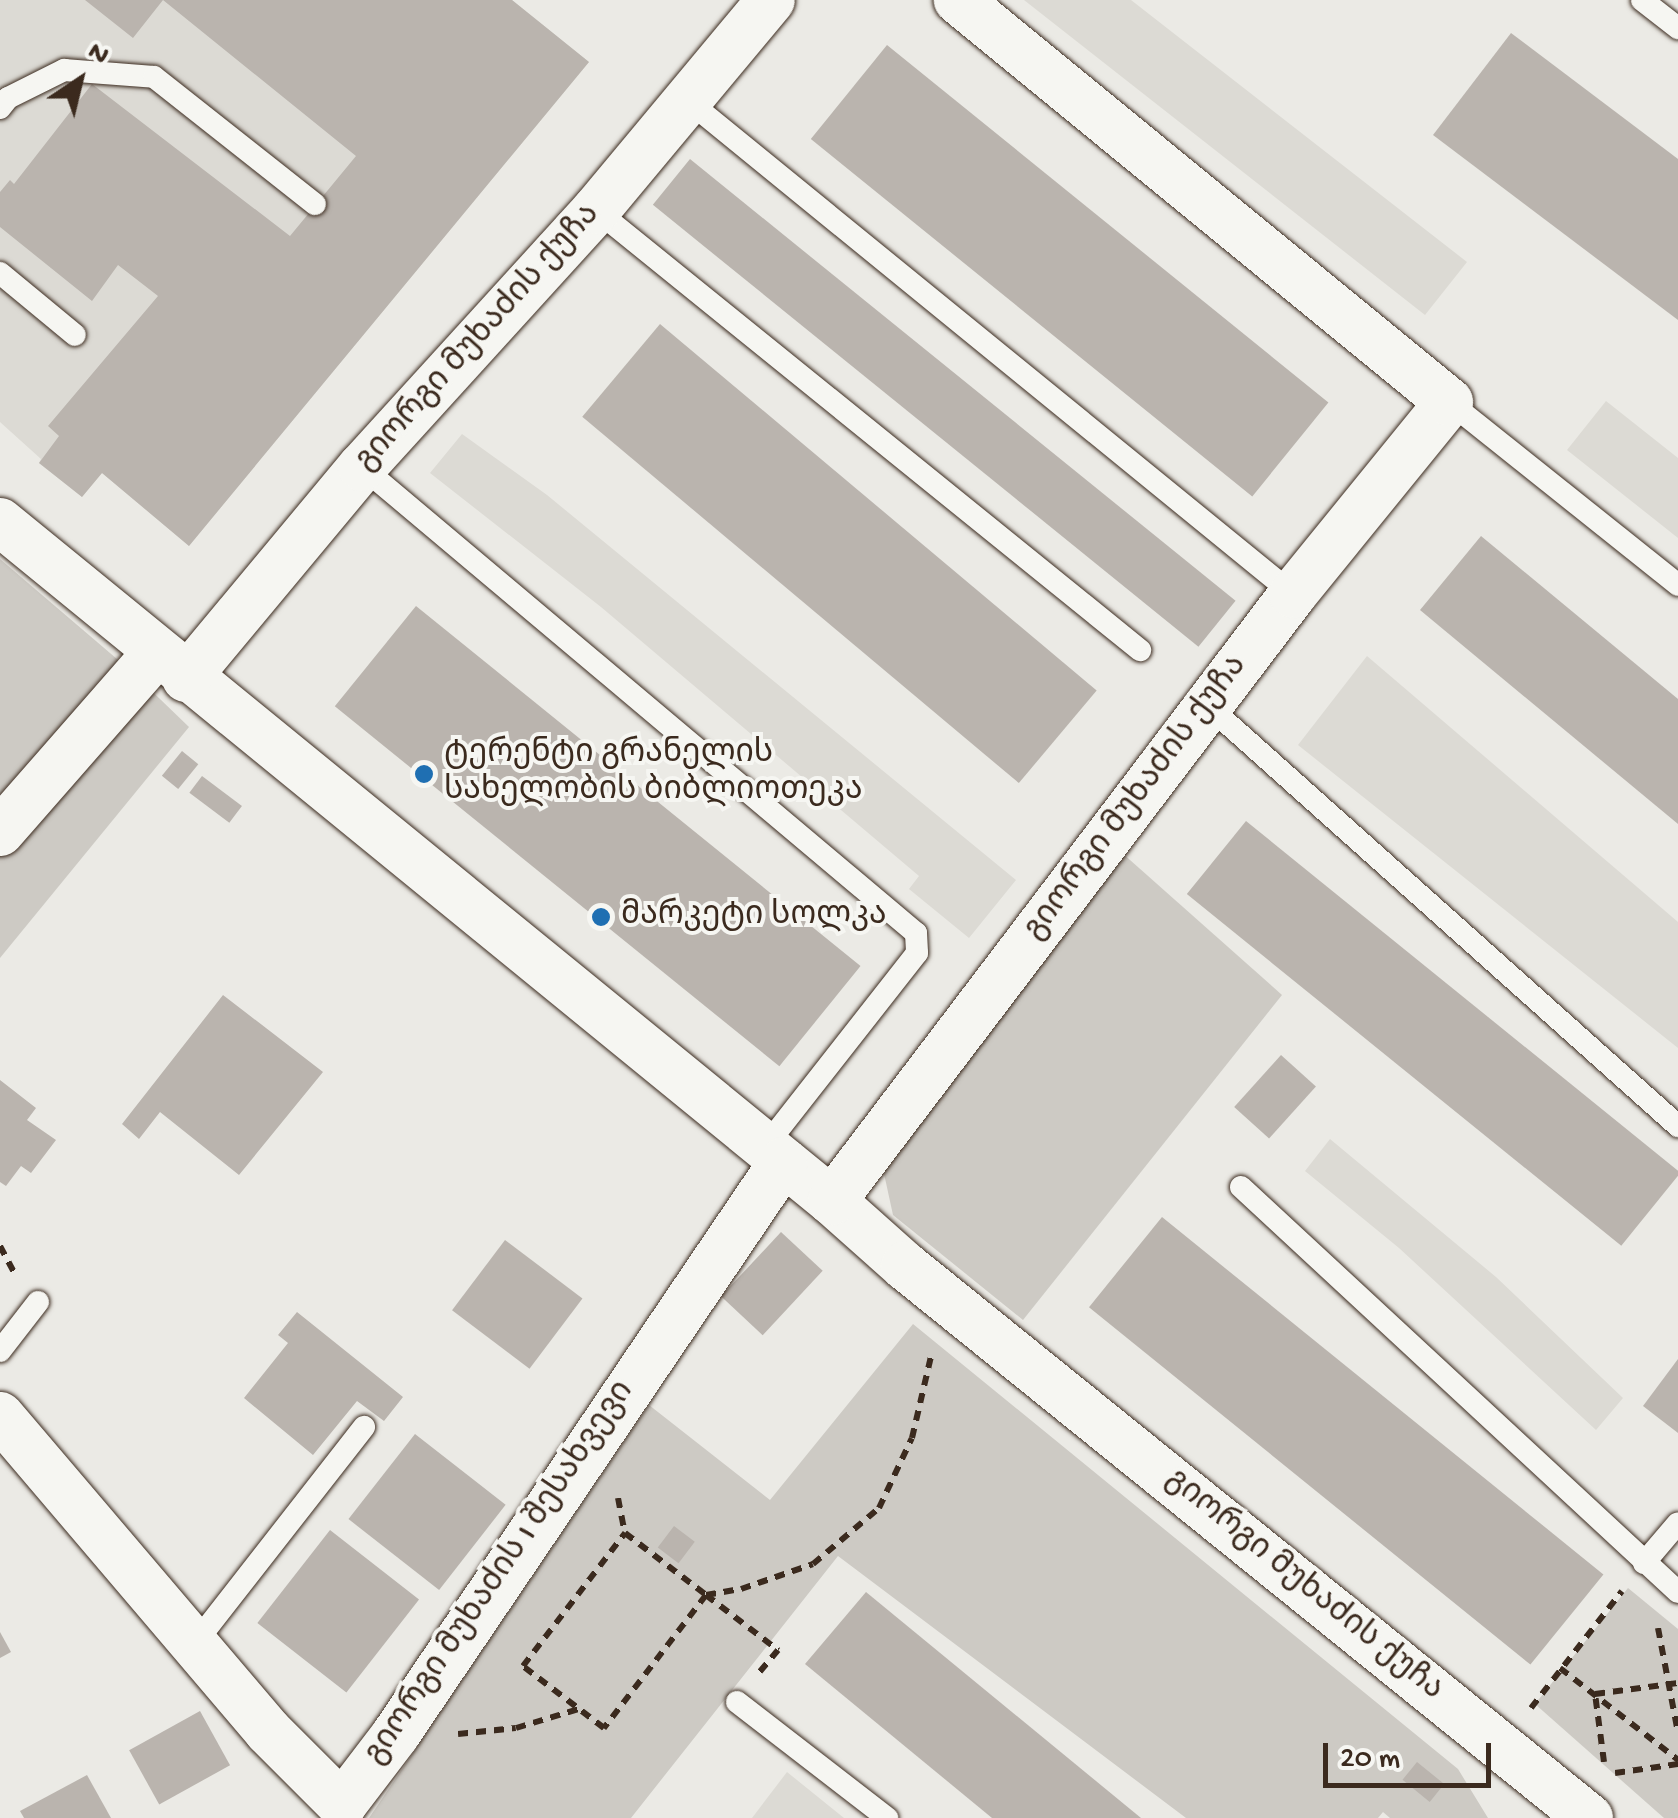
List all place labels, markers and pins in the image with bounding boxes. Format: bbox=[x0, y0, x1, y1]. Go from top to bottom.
place label: ტერენტი გრანელის სახელობის ბიბლიოთეკა bbox=[444, 737, 863, 812]
marker: ტერენტი გრანელის სახელობის ბიბლიოთეკა bbox=[413, 763, 435, 785]
place label: მარკეტი სოლკა bbox=[621, 898, 887, 936]
marker: მარკეტი სოლკა bbox=[590, 906, 612, 928]

